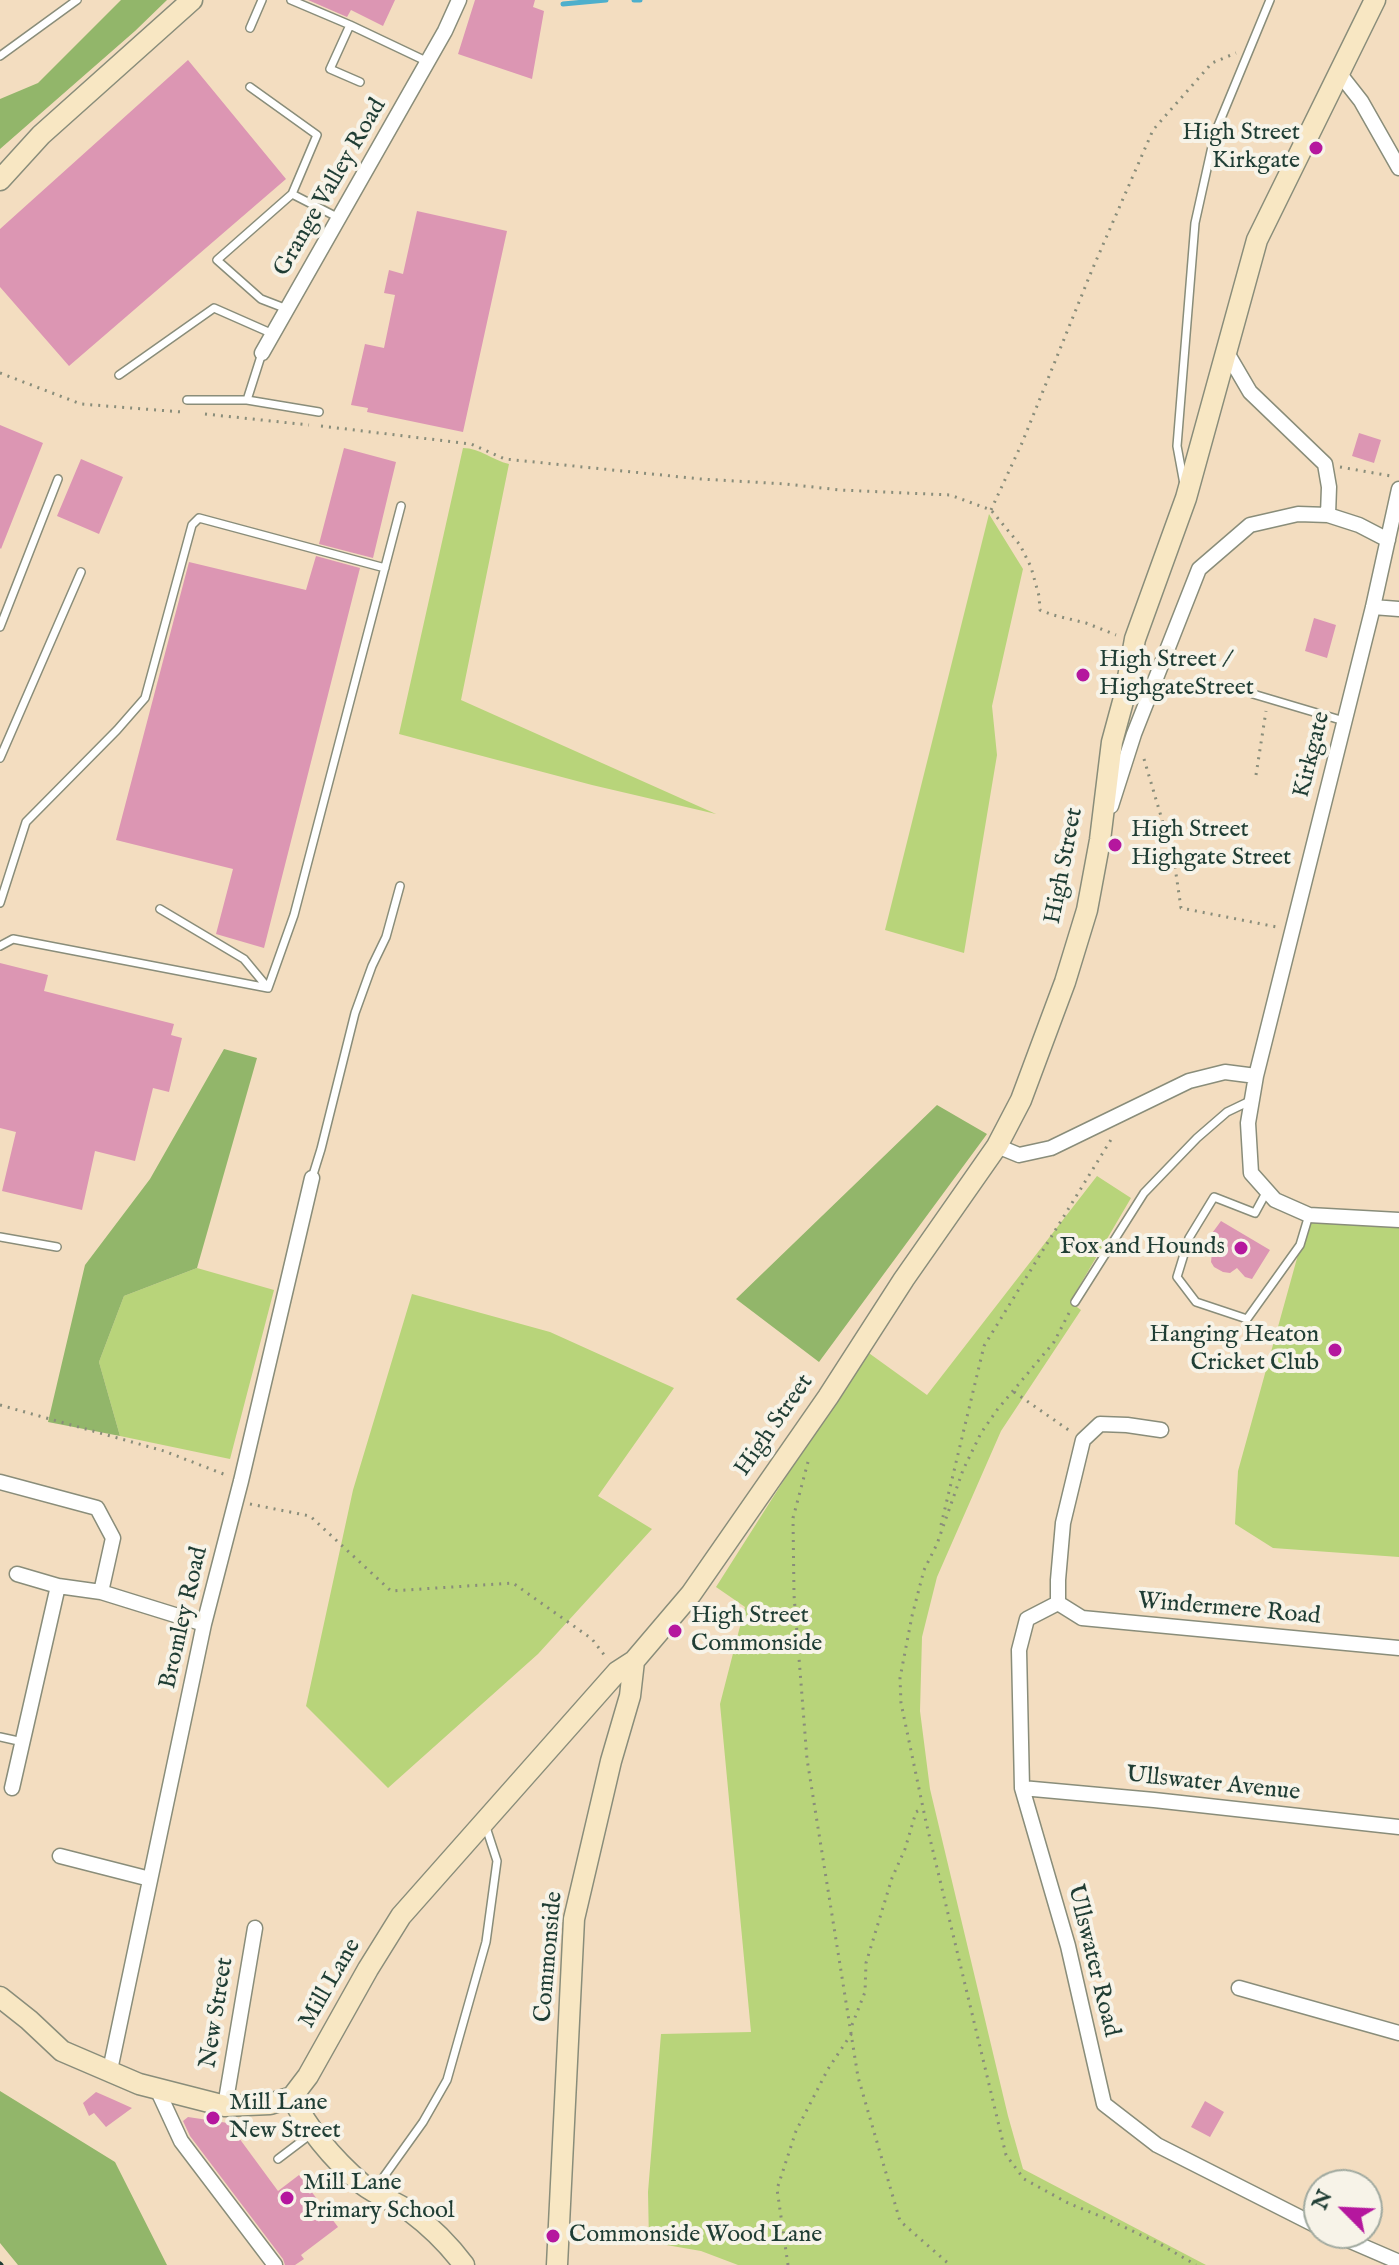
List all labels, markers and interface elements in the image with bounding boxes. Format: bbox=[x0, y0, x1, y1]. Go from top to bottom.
street label: Grange Valley Road bbox=[268, 94, 394, 282]
place label: High Street Kirkgate bbox=[1182, 120, 1300, 176]
marker: High Street Kirkgate bbox=[1307, 139, 1325, 157]
place label: High Street / HighgateStreet bbox=[1099, 647, 1254, 703]
marker: High Street / HighgateStreet bbox=[1074, 666, 1092, 684]
street label: Kirkgate bbox=[1288, 709, 1338, 801]
street label: High Street bbox=[1040, 805, 1090, 927]
place label: High Street Highgate Street bbox=[1131, 817, 1291, 873]
marker: High Street Highgate Street bbox=[1106, 836, 1124, 854]
place label: Fox and Hounds bbox=[1060, 1234, 1225, 1262]
marker: Fox and Hounds bbox=[1232, 1239, 1250, 1257]
place label: Hanging Heaton Cricket Club bbox=[1149, 1322, 1319, 1378]
marker: Hanging Heaton Cricket Club bbox=[1326, 1341, 1344, 1359]
street label: High Street bbox=[729, 1370, 821, 1482]
street label: Bromley Road bbox=[155, 1544, 215, 1692]
street label: Windermere Road bbox=[1136, 1588, 1322, 1632]
place label: High Street Commonside bbox=[691, 1603, 822, 1659]
marker: High Street Commonside bbox=[666, 1622, 684, 1640]
street label: Ullswater Avenue bbox=[1125, 1762, 1301, 1808]
street label: Ullswater Road bbox=[1059, 1882, 1125, 2040]
street label: Commonside bbox=[530, 1890, 570, 2024]
street label: Mill Lane bbox=[294, 1934, 368, 2034]
street label: New Street bbox=[195, 1956, 241, 2070]
place label: Mill Lane New Street bbox=[229, 2090, 341, 2146]
marker: Mill Lane New Street bbox=[204, 2109, 222, 2127]
north arrow bbox=[1303, 2169, 1383, 2249]
place label: Mill Lane Primary School bbox=[303, 2170, 455, 2226]
text: N bbox=[1306, 2186, 1340, 2214]
marker: Mill Lane Primary School bbox=[278, 2189, 296, 2207]
place label: Commonside Wood Lane bbox=[569, 2222, 822, 2250]
marker: Commonside Wood Lane bbox=[544, 2227, 562, 2245]

